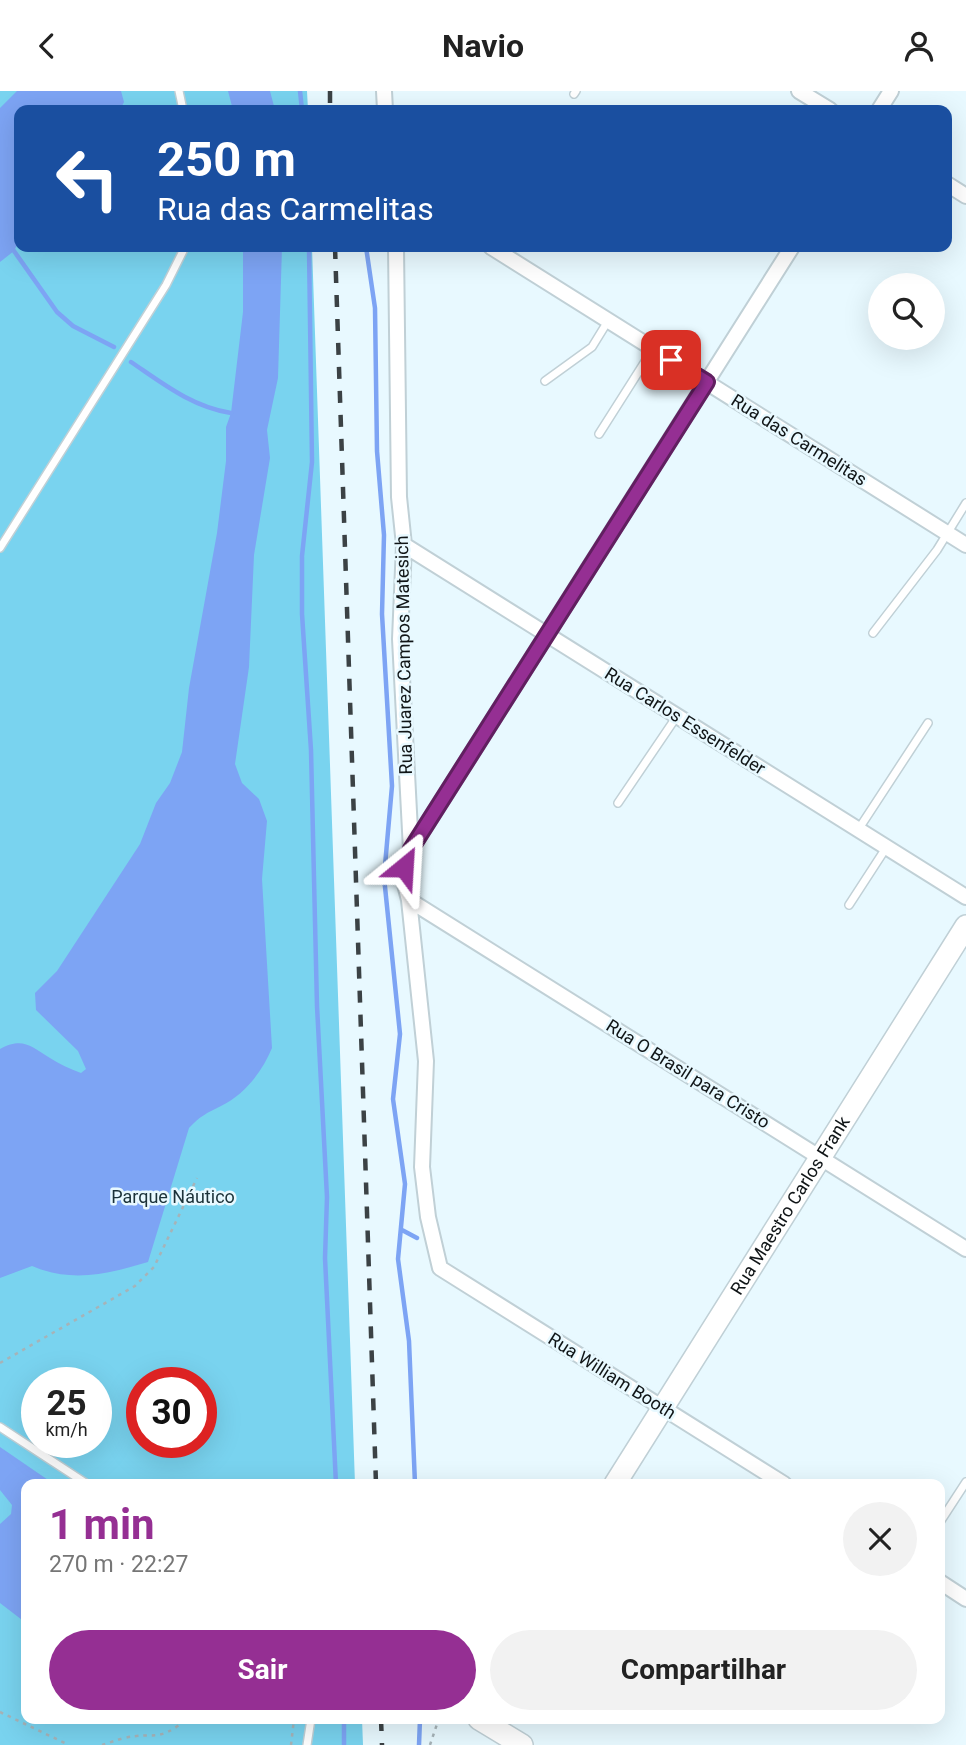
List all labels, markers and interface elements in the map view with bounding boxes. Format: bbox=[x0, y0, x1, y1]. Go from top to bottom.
icon: back bbox=[28, 27, 66, 65]
text: Navio bbox=[442, 27, 524, 65]
icon: person bbox=[900, 27, 938, 65]
text: 250 m bbox=[157, 131, 296, 188]
icon: left bbox=[42, 133, 133, 224]
text: Rua das Carmelitas bbox=[157, 190, 434, 228]
map controls bbox=[868, 273, 945, 350]
button: search bbox=[868, 273, 945, 350]
pin bbox=[641, 330, 701, 390]
icon: arrive bbox=[652, 341, 690, 379]
street label: Rua das Carmelitas bbox=[728, 389, 871, 490]
street label: Rua Juarez Campos Matesich bbox=[391, 535, 416, 775]
street label: Rua Carlos Essenfelder bbox=[601, 663, 769, 779]
position arrow bbox=[367, 830, 441, 904]
street label: Rua O Brasil para Cristo bbox=[603, 1015, 774, 1132]
street label: Rua Maestro Carlos Frank bbox=[726, 1111, 854, 1298]
park label: Parque Náutico bbox=[111, 1186, 235, 1207]
street label: Rua William Booth bbox=[545, 1328, 680, 1423]
speed limit sign: 30 bbox=[126, 1367, 217, 1458]
text: 25 bbox=[46, 1383, 87, 1424]
text: km/h bbox=[45, 1419, 88, 1440]
text: 1 min bbox=[49, 1500, 155, 1549]
button: close bbox=[843, 1502, 917, 1576]
text: 270 m · 22:27 bbox=[49, 1551, 188, 1578]
button: Sair bbox=[49, 1630, 476, 1710]
button: Compartilhar bbox=[490, 1630, 917, 1710]

